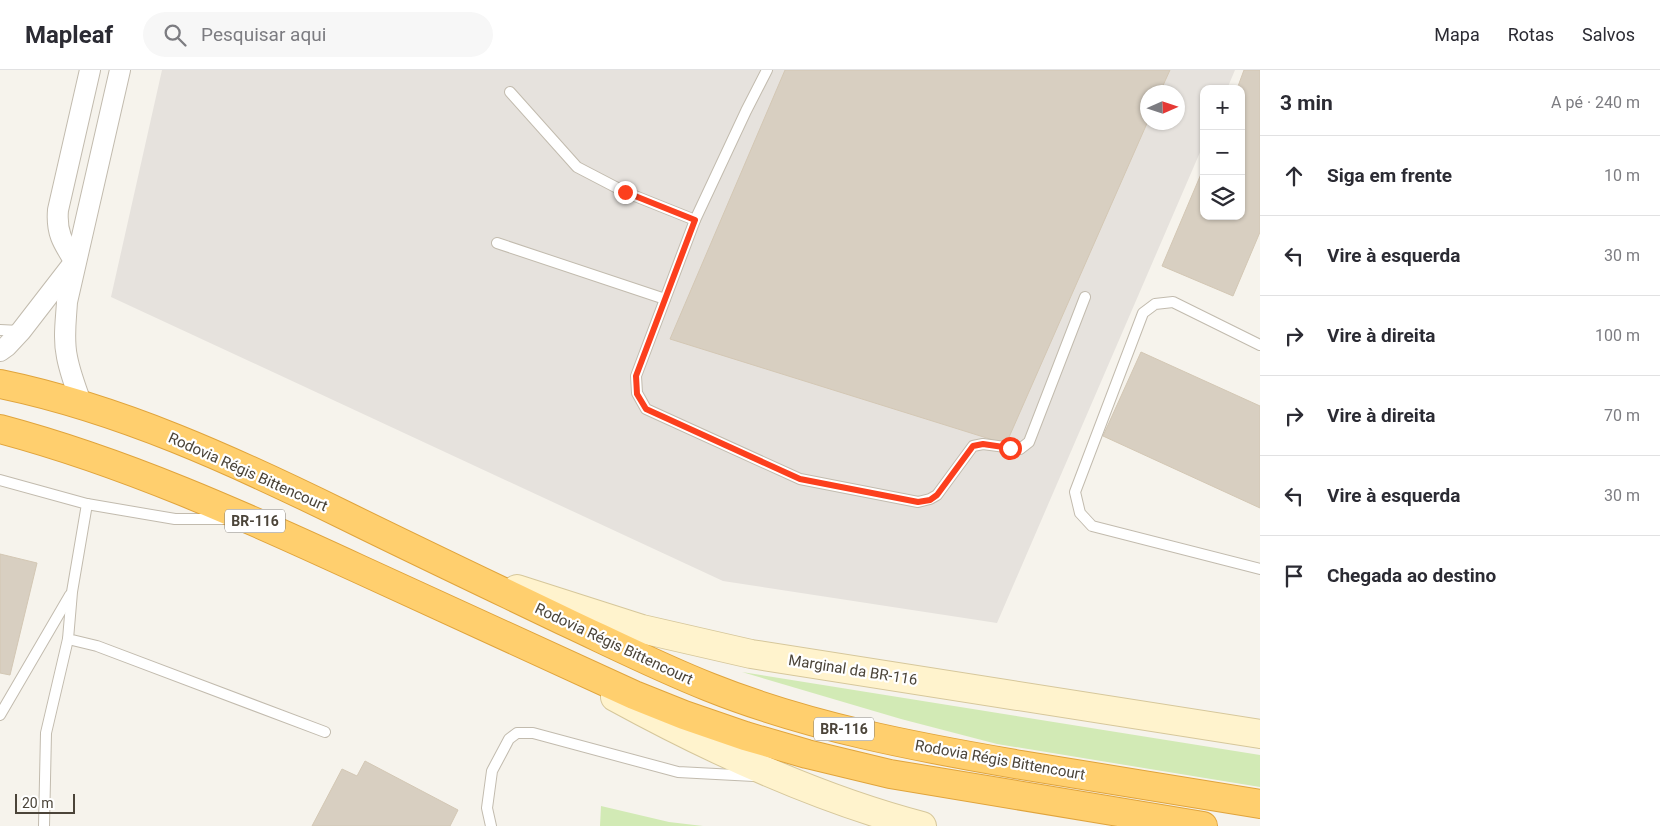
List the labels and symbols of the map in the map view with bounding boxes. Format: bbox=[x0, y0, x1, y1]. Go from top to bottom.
north arrow bbox=[1140, 85, 1185, 130]
route end bbox=[614, 181, 637, 204]
street label: Rodovia Régis Bittencourt bbox=[166, 429, 330, 515]
route start bbox=[999, 437, 1022, 460]
road number: BR-116 bbox=[225, 510, 285, 532]
street label: Rodovia Régis Bittencourt bbox=[532, 599, 696, 689]
street label: Marginal da BR-116 bbox=[787, 651, 919, 689]
road number: BR-116 bbox=[814, 718, 874, 741]
street label: Rodovia Régis Bittencourt bbox=[914, 736, 1086, 784]
scale bar bbox=[15, 791, 75, 814]

